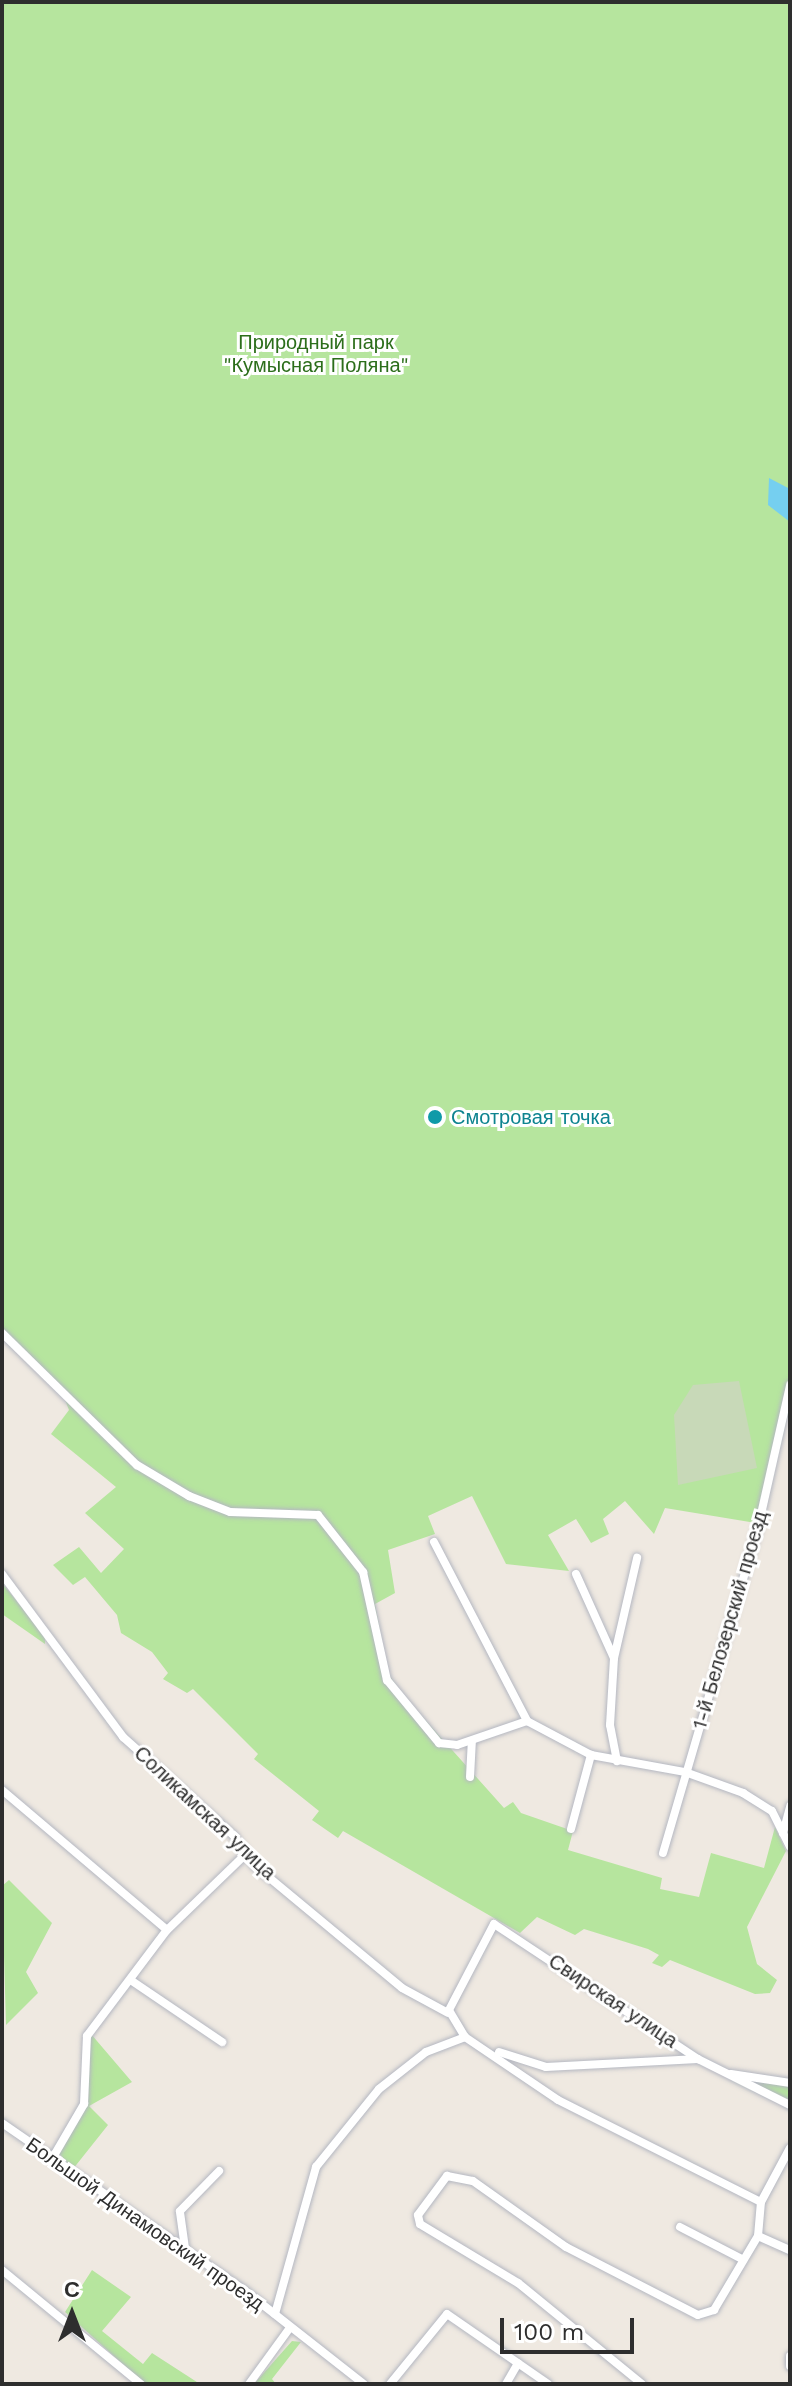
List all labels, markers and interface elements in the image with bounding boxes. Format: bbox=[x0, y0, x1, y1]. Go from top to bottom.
park label: Природный парк "Кумысная Поляна" bbox=[223, 331, 409, 378]
place label: Смотровая точка bbox=[451, 1105, 611, 1129]
marker: Смотровая точка bbox=[426, 1108, 444, 1126]
street label: 1-й Белозерский проезд bbox=[687, 1508, 773, 1732]
street label: Соликамская улица bbox=[129, 1741, 281, 1885]
street label: Свирская улица bbox=[544, 1949, 682, 2053]
street label: Большой Динамовский проезд bbox=[21, 2132, 269, 2316]
north arrow bbox=[32, 2274, 112, 2354]
text: С bbox=[64, 2277, 80, 2302]
scale bar bbox=[504, 2302, 638, 2352]
text: 100 m bbox=[514, 2318, 584, 2346]

